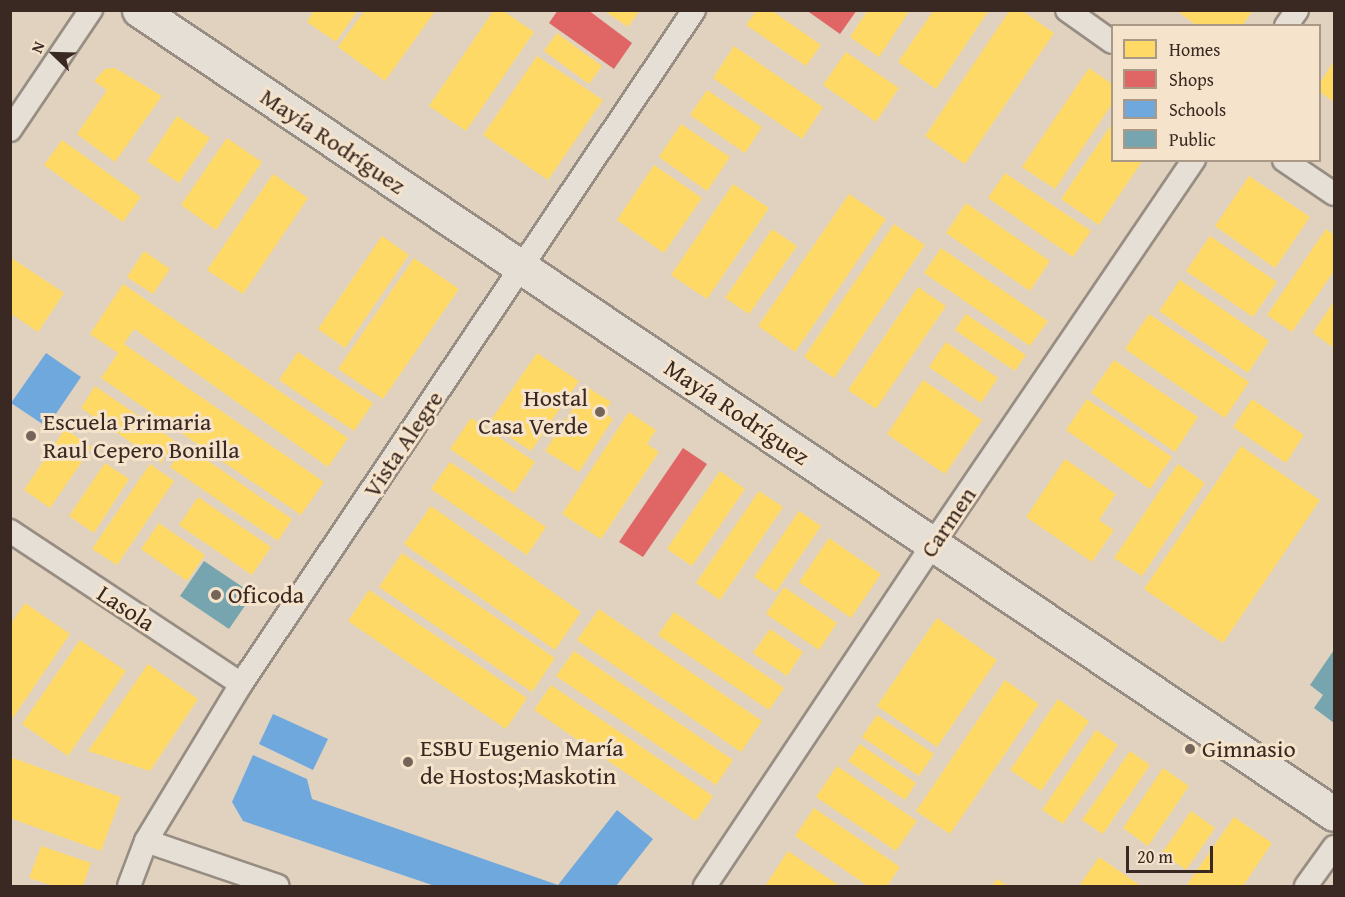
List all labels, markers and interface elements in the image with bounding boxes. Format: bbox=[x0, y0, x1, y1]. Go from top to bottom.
north arrow bbox=[24, 24, 84, 84]
legend bbox=[1111, 24, 1321, 162]
text: Homes bbox=[1169, 36, 1220, 63]
text: N bbox=[24, 37, 51, 57]
text: Shops bbox=[1169, 66, 1214, 93]
street label: Mayía Rodríguez bbox=[255, 82, 411, 200]
text: Schools bbox=[1169, 96, 1226, 123]
text: Public bbox=[1169, 126, 1216, 153]
street label: Mayía Rodríguez bbox=[659, 353, 815, 471]
place label: Hostal Casa Verde bbox=[478, 384, 588, 440]
street label: Vista Alegre bbox=[357, 385, 449, 503]
marker: Hostal Casa Verde bbox=[593, 405, 607, 419]
place label: Escuela Primaria Raul Cepero Bonilla bbox=[43, 408, 240, 464]
marker: Escuela Primaria Raul Cepero Bonilla bbox=[24, 429, 38, 443]
street label: Carmen bbox=[914, 481, 982, 563]
street label: Lasola bbox=[92, 579, 160, 637]
place label: Oficoda bbox=[228, 581, 304, 609]
marker: Oficoda bbox=[209, 588, 223, 602]
place label: ESBU Eugenio María de Hostos;Maskotin bbox=[420, 734, 624, 790]
place label: Gimnasio bbox=[1202, 735, 1296, 763]
marker: Gimnasio bbox=[1183, 742, 1197, 756]
marker: ESBU Eugenio María de Hostos;Maskotin bbox=[401, 755, 415, 769]
scale bar bbox=[1129, 834, 1216, 872]
text: 20 m bbox=[1137, 843, 1173, 870]

